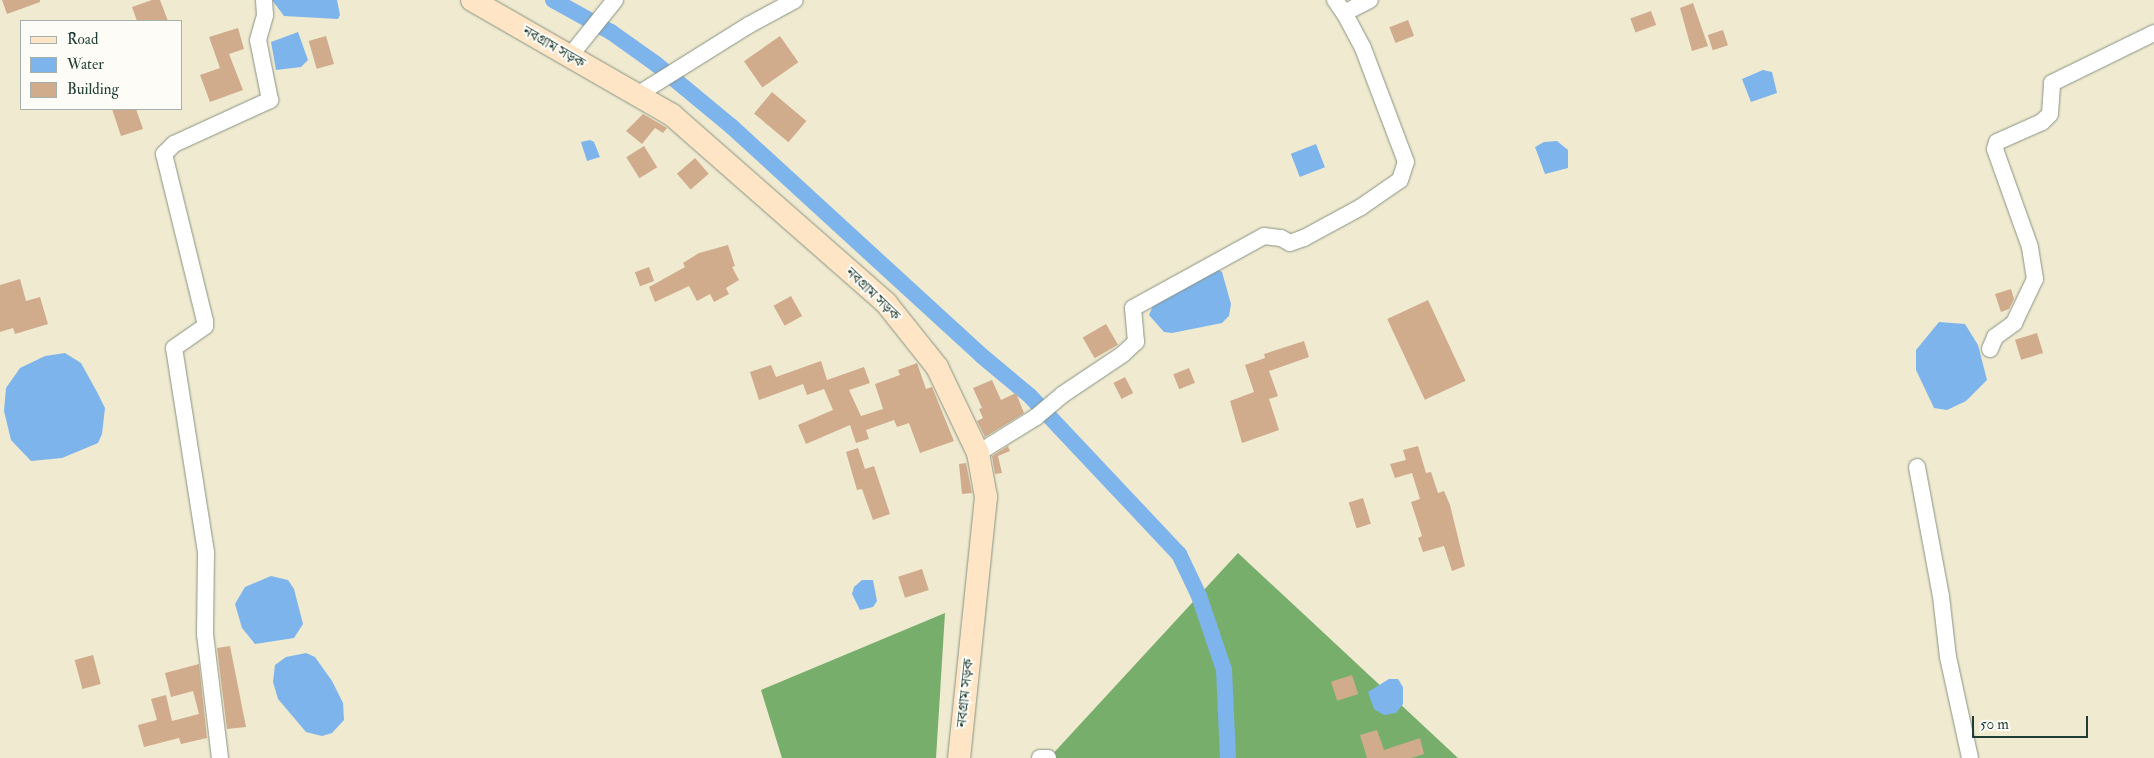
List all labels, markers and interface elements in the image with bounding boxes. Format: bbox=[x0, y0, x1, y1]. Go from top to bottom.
legend bbox=[20, 20, 182, 110]
street label: নবগ্রাম সড়ক bbox=[520, 22, 588, 72]
text: Road bbox=[67, 30, 98, 49]
text: Water bbox=[67, 55, 104, 74]
text: Building bbox=[67, 80, 119, 99]
street label: নবগ্রাম সড়ক bbox=[842, 264, 904, 324]
street label: নবগ্রাম সড়ক bbox=[952, 658, 978, 728]
scale bar bbox=[1974, 706, 2090, 738]
text: 50 m bbox=[1980, 715, 2009, 734]

